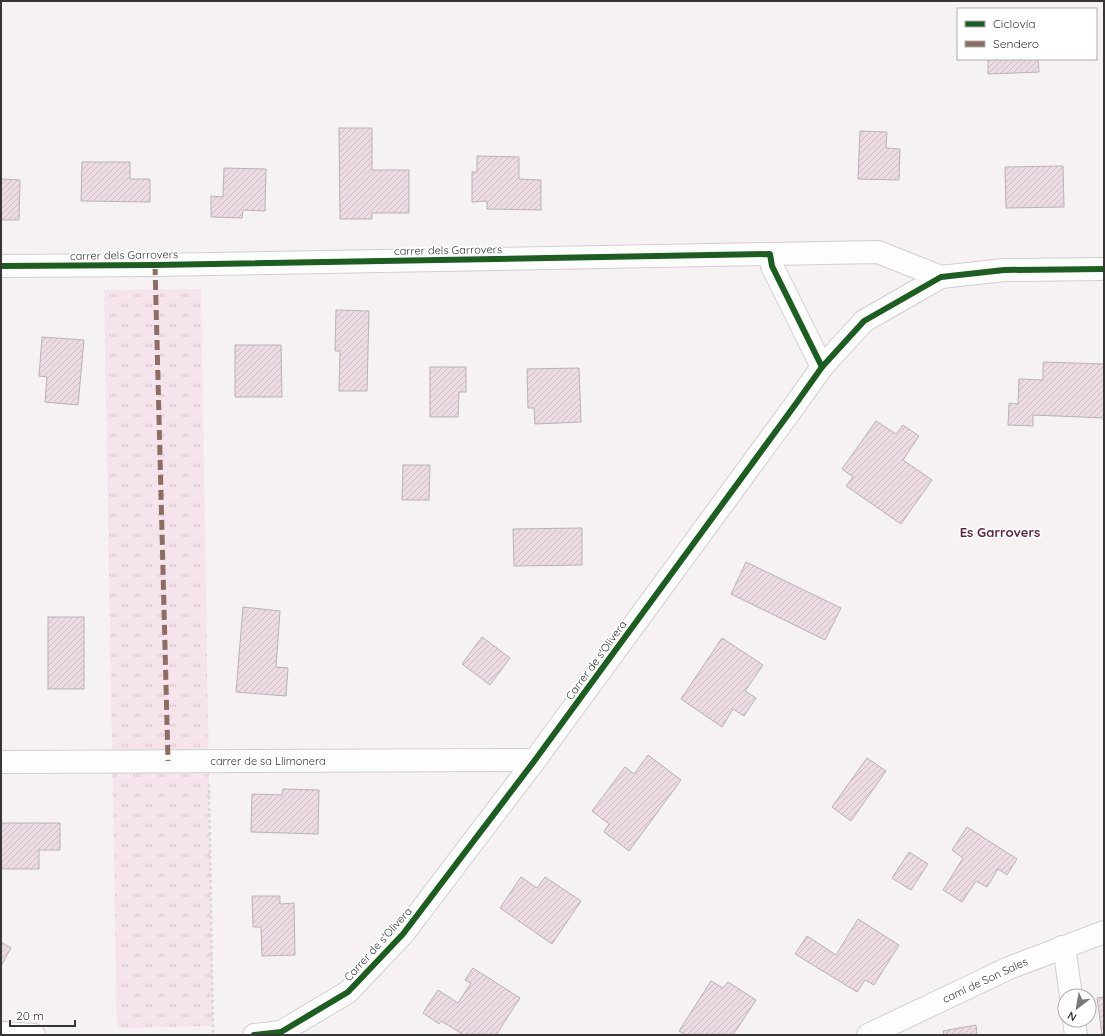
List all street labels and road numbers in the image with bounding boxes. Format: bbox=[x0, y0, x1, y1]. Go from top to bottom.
street label: carrer dels Garrovers bbox=[394, 242, 502, 258]
street label: carrer dels Garrovers bbox=[70, 247, 178, 263]
street label: Carrer de s'Olivera bbox=[562, 618, 630, 702]
street label: carrer de sa Llimonera bbox=[210, 754, 326, 768]
street label: Carrer de s'Olivera bbox=[341, 904, 415, 984]
street label: camí de Son Sales bbox=[940, 954, 1030, 1006]

